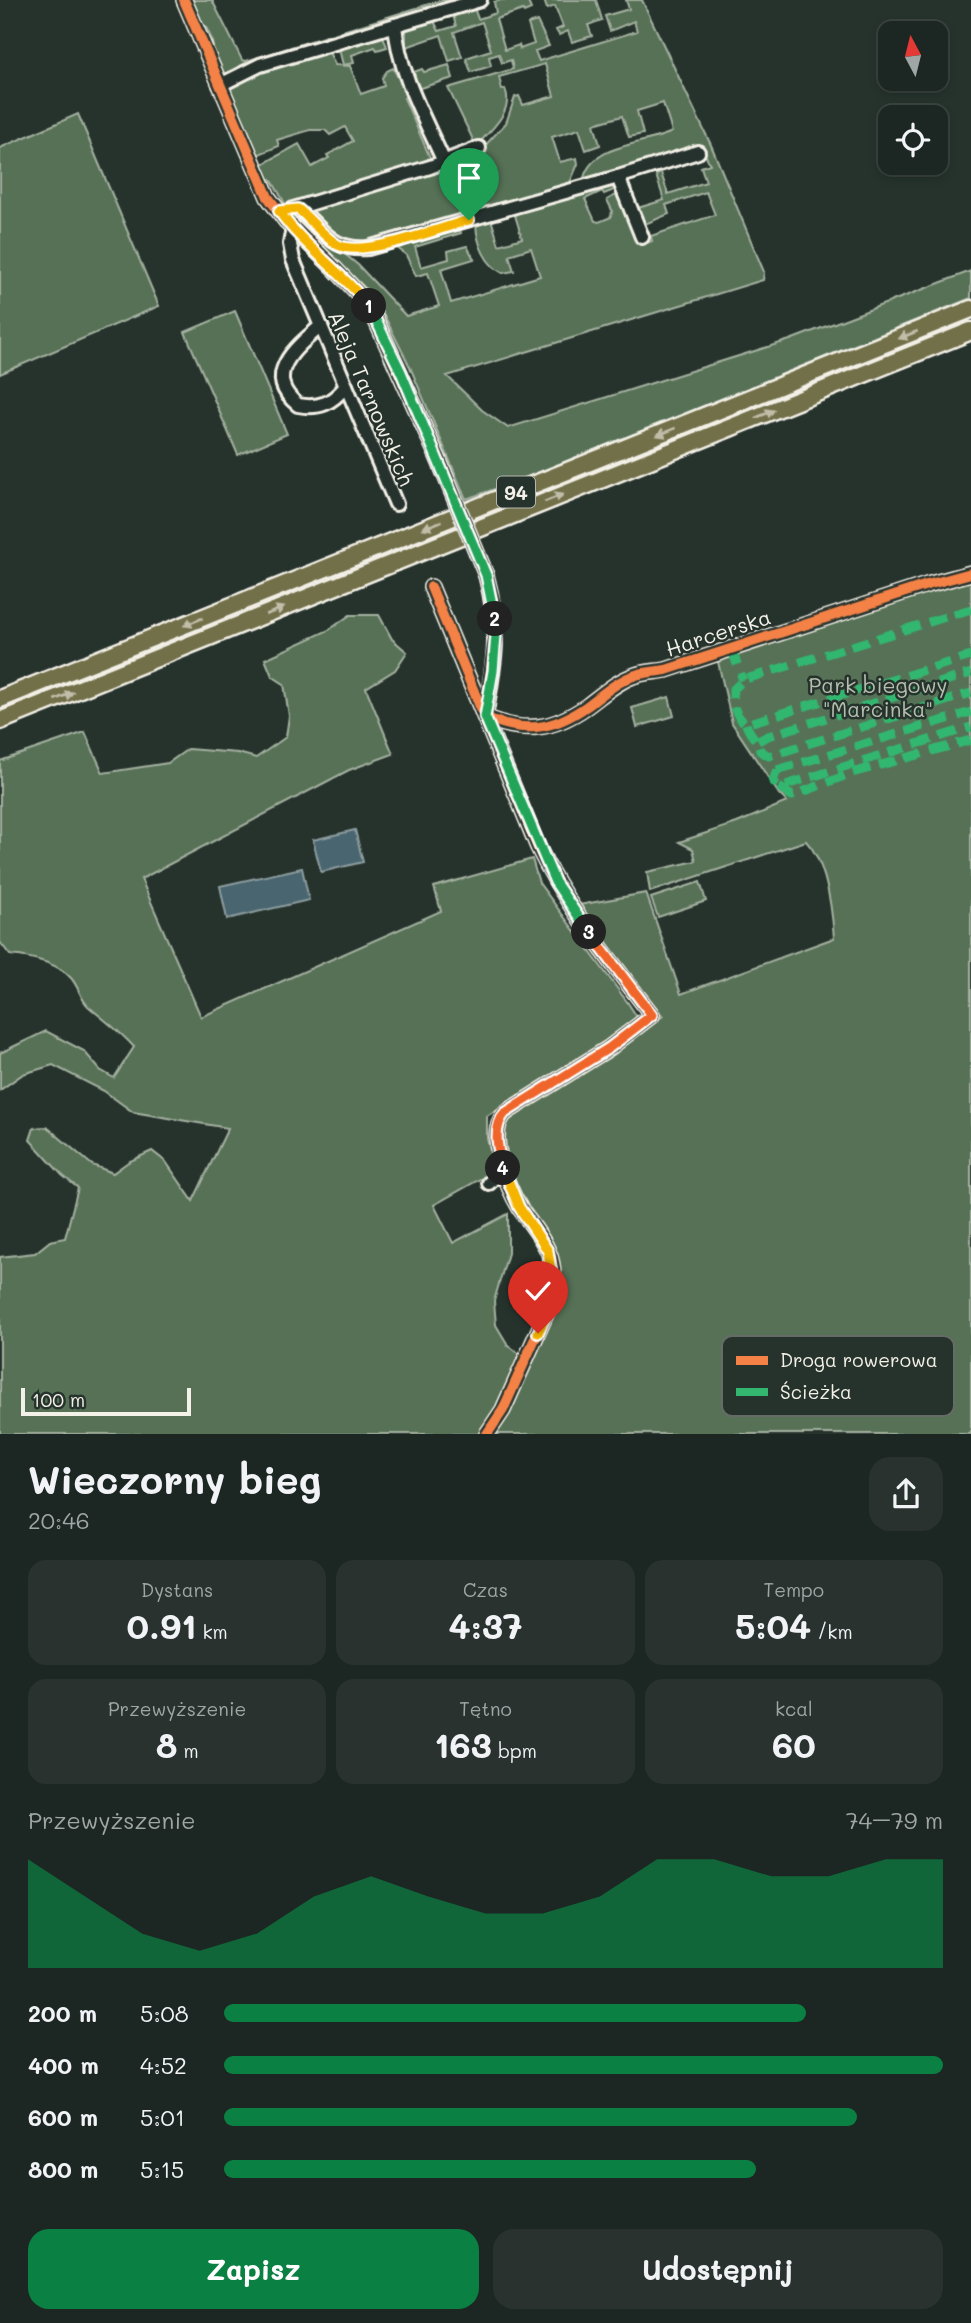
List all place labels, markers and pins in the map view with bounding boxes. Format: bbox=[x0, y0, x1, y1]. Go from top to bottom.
pin bbox=[439, 148, 499, 220]
pin: 1 bbox=[352, 288, 386, 324]
pin: 2 bbox=[477, 602, 512, 636]
pin: 3 bbox=[572, 914, 606, 950]
pin: 4 bbox=[486, 1150, 520, 1186]
pin bbox=[508, 1261, 568, 1333]

